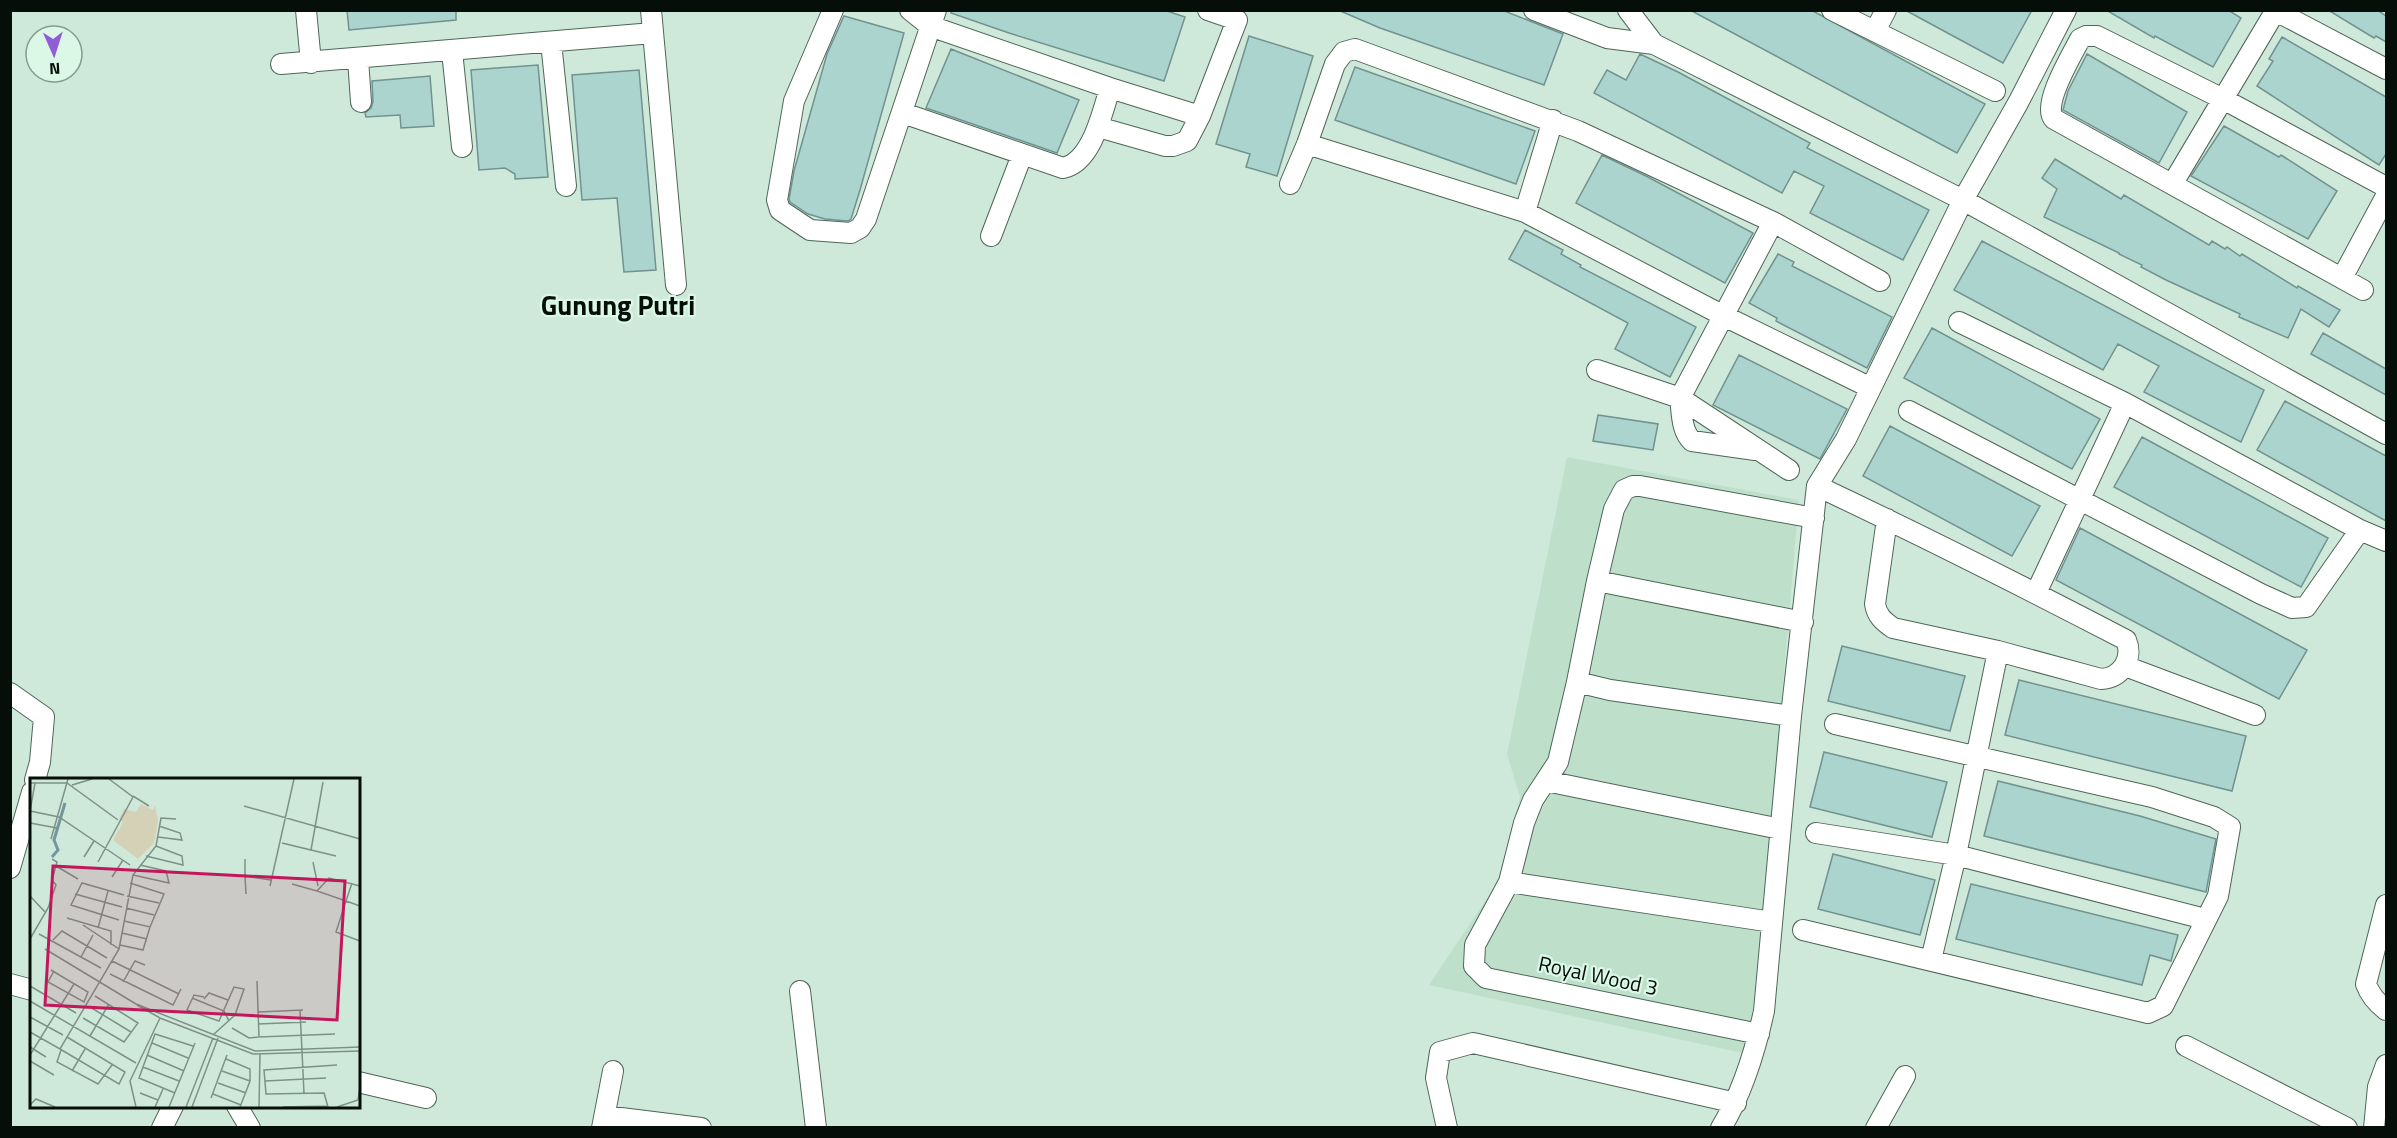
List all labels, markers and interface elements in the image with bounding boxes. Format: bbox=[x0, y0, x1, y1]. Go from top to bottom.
north arrow bbox=[24, 24, 84, 84]
text: N bbox=[49, 57, 61, 81]
district label: Gunung Putri bbox=[541, 284, 695, 325]
inset map bbox=[30, 778, 360, 1108]
street label: Royal Wood 3 bbox=[1535, 947, 1661, 1003]

